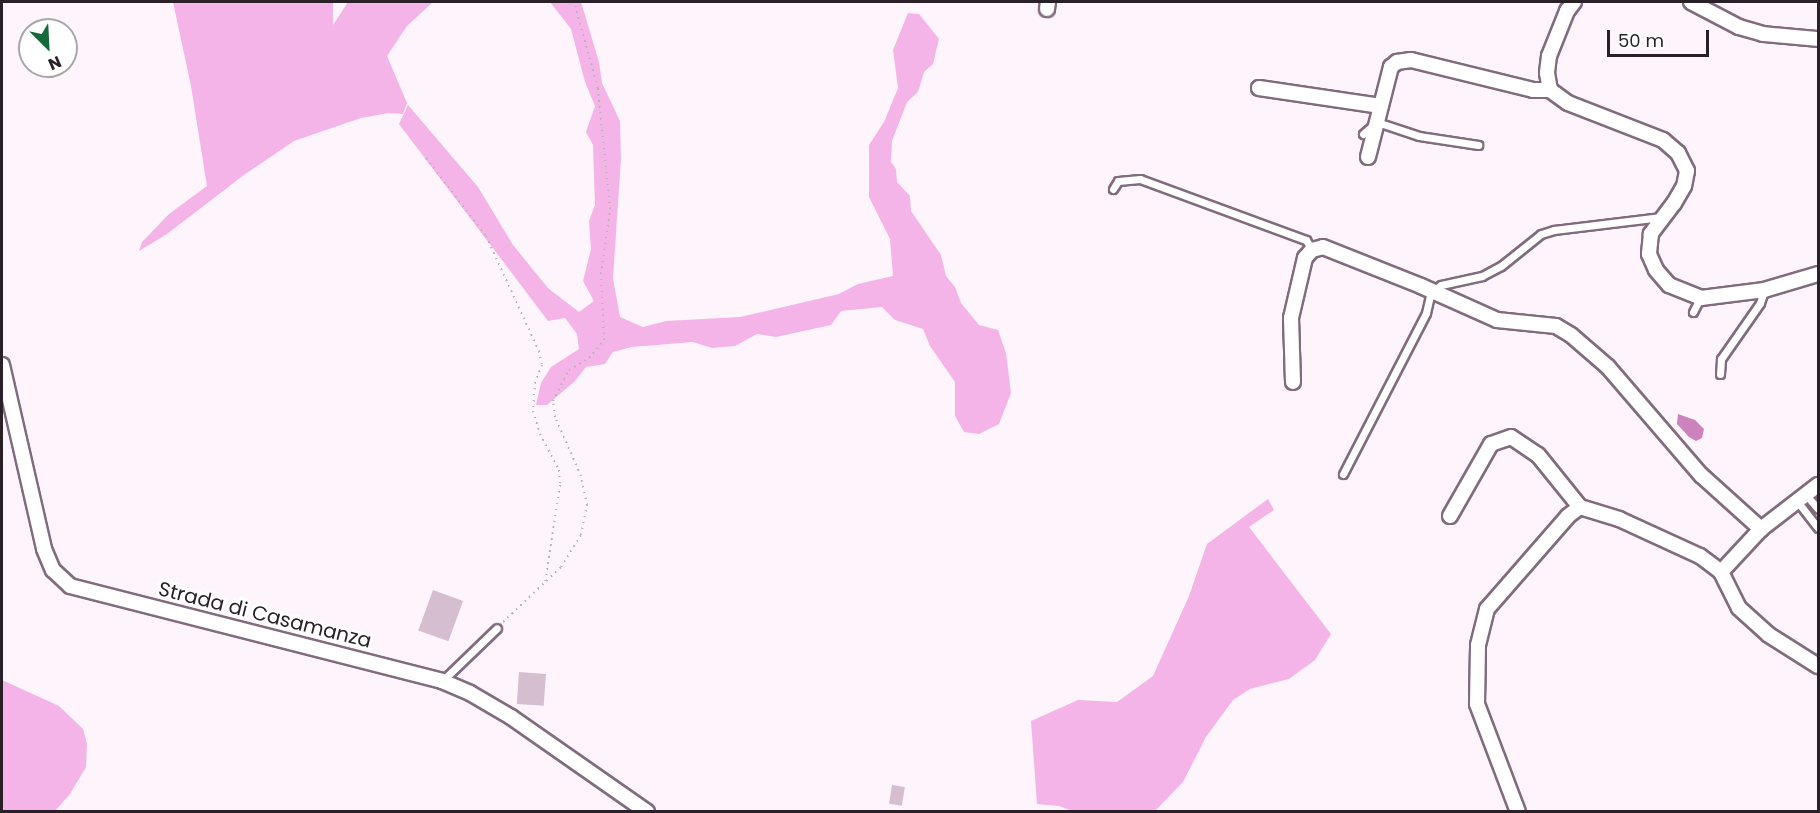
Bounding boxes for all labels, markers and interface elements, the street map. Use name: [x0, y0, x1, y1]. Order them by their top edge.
north arrow: [18, 18, 78, 78]
scale bar: [1610, 18, 1712, 56]
text: 50 m: [1618, 28, 1664, 53]
text: N: [45, 50, 65, 76]
street label: Strada di Casamanza: [156, 577, 374, 653]

